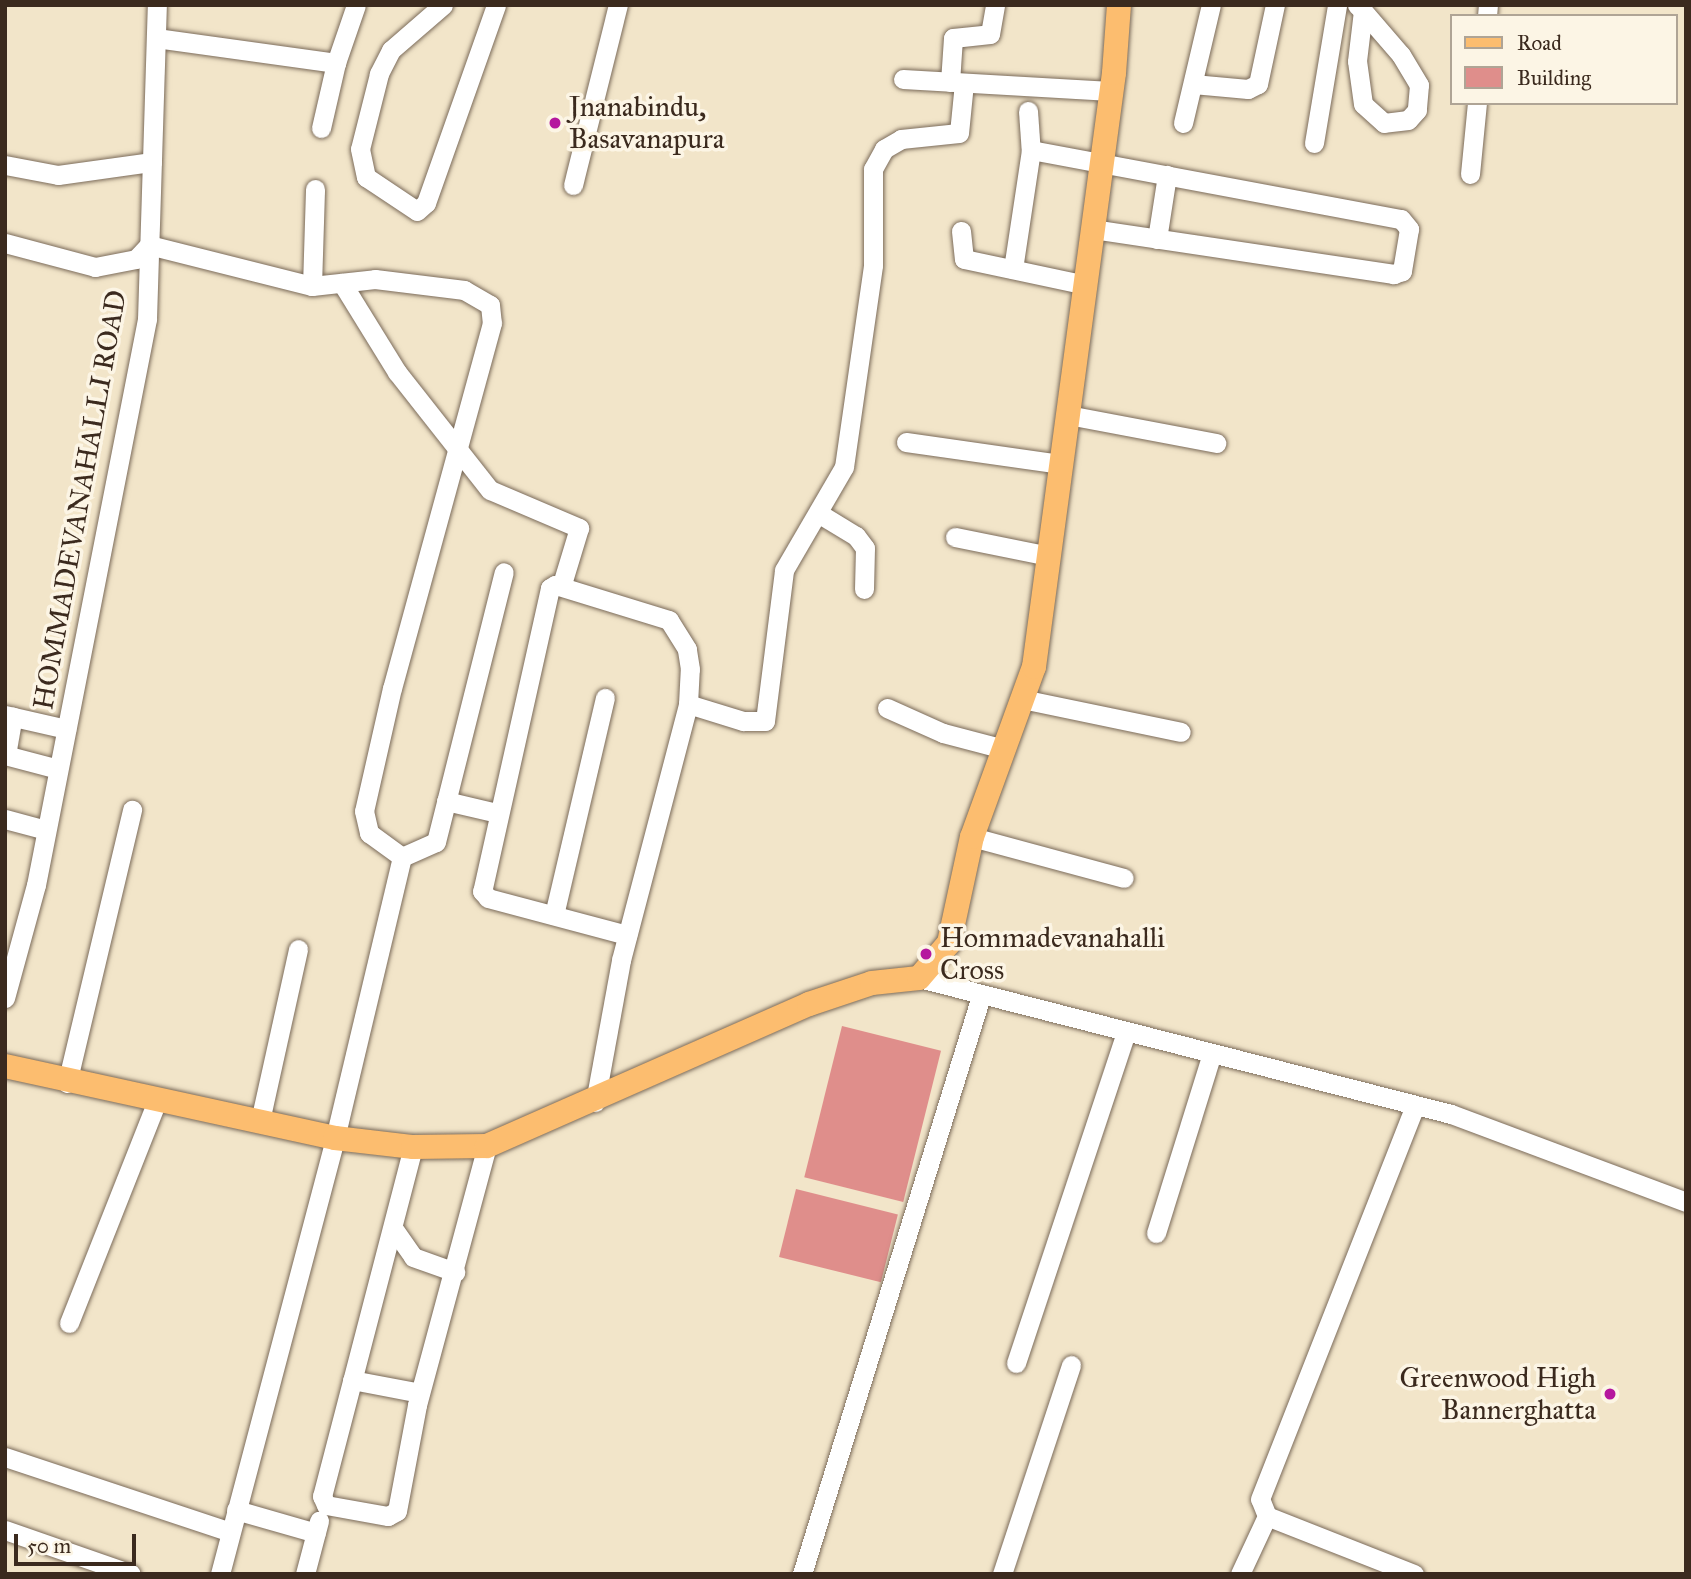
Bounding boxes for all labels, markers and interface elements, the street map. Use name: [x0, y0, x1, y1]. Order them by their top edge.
legend: [1450, 14, 1677, 105]
text: Road: [1517, 30, 1562, 56]
text: Building: [1517, 65, 1591, 91]
place label: Jnanabindu, Basavanapura: [569, 90, 725, 156]
marker: Jnanabindu, Basavanapura: [547, 115, 563, 131]
street label: HOMMADEVANAHALLI ROAD: [27, 288, 133, 712]
place label: Hommadevanahalli Cross: [940, 921, 1165, 987]
marker: Hommadevanahalli Cross: [918, 946, 934, 962]
place label: Greenwood High Bannerghatta: [1400, 1361, 1596, 1427]
marker: Greenwood High Bannerghatta: [1602, 1386, 1618, 1402]
scale bar: [18, 1520, 140, 1564]
text: 50 m: [27, 1533, 71, 1559]

